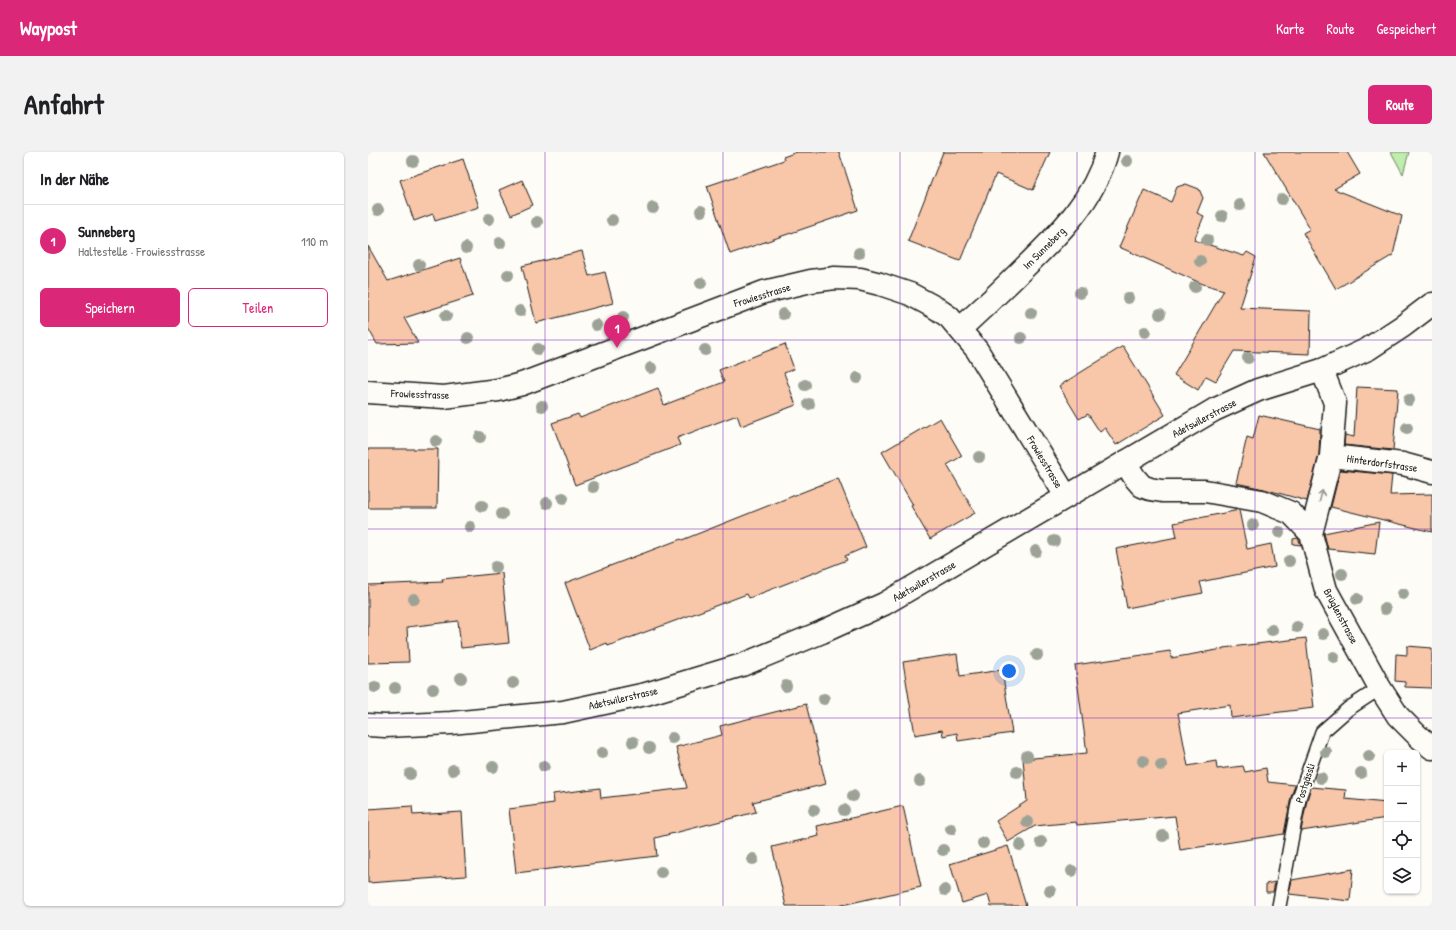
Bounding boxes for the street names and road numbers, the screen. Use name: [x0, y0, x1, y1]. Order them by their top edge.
street label: Im Sunneberg: [1020, 224, 1068, 272]
street label: Frowiesstrasse: [731, 280, 793, 311]
street label: Frowiesstrasse: [390, 386, 450, 402]
street label: Adetswilerstrasse: [1170, 395, 1239, 441]
street label: Frowiesstrasse: [1023, 433, 1066, 491]
street label: Hinterdorfstrasse: [1346, 451, 1419, 475]
street label: Adetswilerstrasse: [890, 557, 959, 605]
street label: Brüglenstrasse: [1321, 586, 1362, 647]
street label: Adetswilerstrasse: [587, 683, 660, 713]
street label: Postgässli: [1292, 761, 1318, 805]

